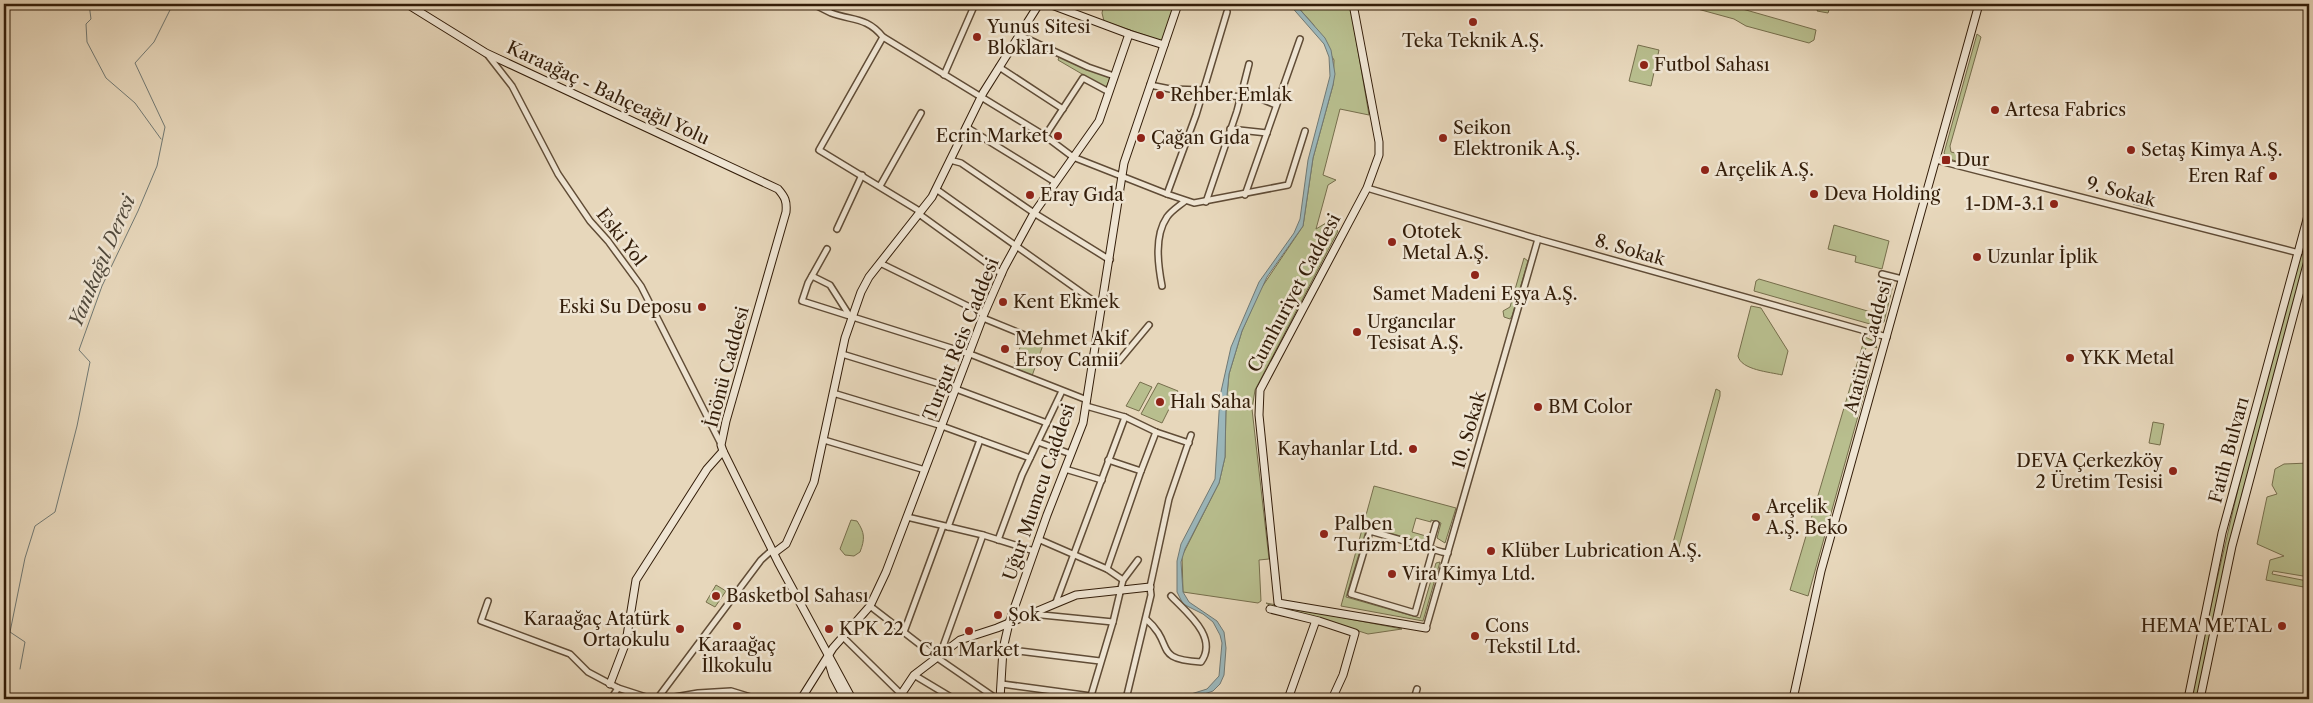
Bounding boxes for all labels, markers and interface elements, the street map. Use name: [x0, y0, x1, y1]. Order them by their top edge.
place label: Yunus Sitesi Blokları: [986, 16, 1091, 59]
marker: Teka Teknik A.Ş.: [1467, 16, 1479, 28]
place label: Teka Teknik A.Ş.: [1402, 30, 1544, 52]
marker: Yunus Sitesi Blokları: [971, 31, 983, 43]
street label: Karaağaç - Bahçeağıl Yolu: [503, 36, 713, 150]
place label: Futbol Sahası: [1654, 54, 1770, 76]
marker: Futbol Sahası: [1638, 59, 1650, 71]
place label: Rehber Emlak: [1170, 84, 1293, 106]
marker: Rehber Emlak: [1154, 89, 1166, 101]
place label: Artesa Fabrics: [2004, 99, 2126, 121]
marker: Artesa Fabrics: [1989, 104, 2001, 116]
place label: Seikon Elektronik A.Ş.: [1453, 117, 1580, 160]
place label: Ecrin Market: [936, 125, 1049, 147]
place label: Çağan Gıda: [1151, 127, 1250, 149]
marker: Ecrin Market: [1052, 130, 1064, 142]
marker: Çağan Gıda: [1135, 132, 1147, 144]
marker: Seikon Elektronik A.Ş.: [1437, 132, 1449, 144]
place label: Setaş Kimya A.Ş.: [2141, 139, 2283, 161]
marker: Setaş Kimya A.Ş.: [2125, 144, 2137, 156]
place label: Dur: [1956, 149, 1990, 171]
marker: Dur: [1940, 154, 1952, 166]
place label: Arçelik A.Ş.: [1714, 159, 1814, 181]
marker: Arçelik A.Ş.: [1699, 164, 1711, 176]
place label: Eren Raf: [2188, 165, 2266, 187]
marker: Eren Raf: [2267, 170, 2279, 182]
street label: 9. Sokak: [2084, 172, 2160, 212]
place label: Deva Holding: [1824, 183, 1941, 205]
place label: Eray Gıda: [1040, 184, 1124, 206]
marker: Deva Holding: [1808, 188, 1820, 200]
marker: Eray Gıda: [1024, 189, 1036, 201]
water label: Yanıkağıl Deresi: [64, 191, 141, 330]
place label: 1-DM-3.1: [1966, 193, 2044, 215]
marker: 1-DM-3.1: [2048, 198, 2060, 210]
street label: Eski Yol: [592, 204, 650, 270]
street label: Cumhuriyet Caddesi: [1243, 209, 1345, 376]
place label: Ototek Metal A.Ş.: [1402, 221, 1489, 264]
street label: 8. Sokak: [1592, 230, 1669, 271]
marker: Ototek Metal A.Ş.: [1386, 236, 1398, 248]
place label: Uzunlar İplik: [1987, 245, 2099, 268]
marker: Uzunlar İplik: [1971, 251, 1983, 263]
street label: Turgut Reis Caddesi: [918, 254, 1004, 423]
marker: Samet Madeni Eşya A.Ş.: [1469, 269, 1481, 281]
street label: Atatürk Caddesi: [1839, 277, 1897, 417]
place label: Samet Madeni Eşya A.Ş.: [1373, 283, 1577, 305]
place label: Kent Ekmek: [1013, 291, 1121, 313]
place label: Eski Su Deposu: [559, 296, 692, 318]
marker: Kent Ekmek: [997, 296, 1009, 308]
marker: Eski Su Deposu: [696, 301, 708, 313]
street label: İnönü Caddesi: [699, 303, 754, 430]
place label: Urgancılar Tesisat A.Ş.: [1367, 311, 1463, 354]
marker: Urgancılar Tesisat A.Ş.: [1351, 326, 1363, 338]
place label: Mehmet Akif Ersoy Camii: [1015, 328, 1130, 371]
marker: Mehmet Akif Ersoy Camii: [999, 343, 1011, 355]
place label: YKK Metal: [2079, 347, 2174, 369]
marker: YKK Metal: [2064, 352, 2076, 364]
street label: 10. Sokak: [1447, 387, 1491, 471]
place label: Halı Saha: [1170, 391, 1252, 413]
street label: Fatih Bulvarı: [2204, 394, 2254, 506]
marker: Halı Saha: [1154, 396, 1166, 408]
place label: BM Color: [1548, 396, 1633, 418]
street label: Uğur Mumcu Caddesi: [998, 400, 1080, 583]
marker: BM Color: [1532, 401, 1544, 413]
place label: Kayhanlar Ltd.: [1277, 438, 1403, 460]
marker: Kayhanlar Ltd.: [1407, 443, 1419, 455]
place label: DEVA Çerkezköy 2 Üretim Tesisi: [2016, 450, 2164, 493]
marker: DEVA Çerkezköy 2 Üretim Tesisi: [2167, 465, 2179, 477]
place label: Arçelik A.Ş. Beko: [1765, 496, 1848, 539]
marker: Arçelik A.Ş. Beko: [1750, 511, 1762, 523]
place label: Palben Turizm Ltd.: [1334, 513, 1436, 556]
marker: Palben Turizm Ltd.: [1318, 528, 1330, 540]
place label: Klüber Lubrication A.Ş.: [1501, 540, 1702, 562]
marker: Klüber Lubrication A.Ş.: [1485, 545, 1497, 557]
place label: Vira Kimya Ltd.: [1401, 563, 1535, 585]
marker: Vira Kimya Ltd.: [1386, 568, 1398, 580]
place label: Basketbol Sahası: [726, 585, 869, 607]
marker: Basketbol Sahası: [710, 590, 722, 602]
place label: Şok: [1008, 604, 1042, 626]
place label: Karaağaç Atatürk Ortaokulu: [523, 608, 672, 651]
marker: Şok: [992, 609, 1004, 621]
place label: Cons Tekstil Ltd.: [1485, 615, 1581, 658]
place label: HEMA METAL: [2141, 615, 2272, 637]
place label: KPK 22: [839, 618, 904, 640]
marker: Karaağaç İlkokulu: [731, 620, 743, 632]
marker: HEMA METAL: [2276, 620, 2288, 632]
marker: Karaağaç Atatürk Ortaokulu: [674, 623, 686, 635]
marker: KPK 22: [823, 623, 835, 635]
marker: Can Market: [963, 625, 975, 637]
marker: Cons Tekstil Ltd.: [1469, 630, 1481, 642]
place label: Karaağaç İlkokulu: [698, 634, 776, 677]
place label: Can Market: [919, 639, 1020, 661]

